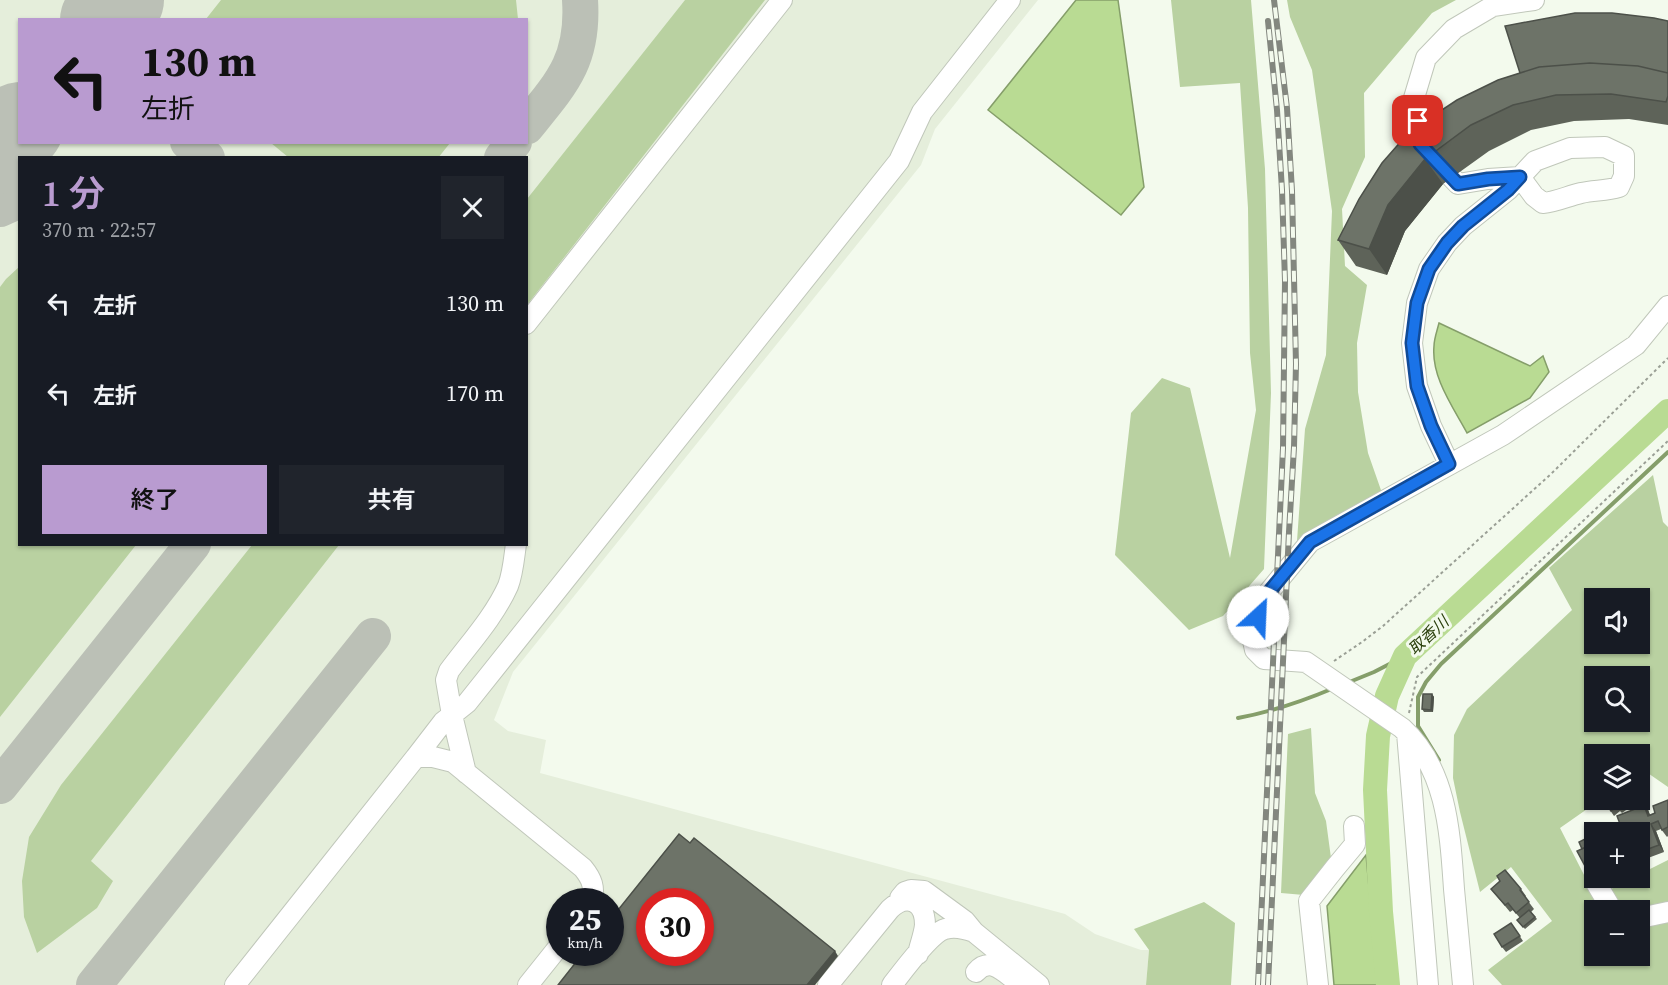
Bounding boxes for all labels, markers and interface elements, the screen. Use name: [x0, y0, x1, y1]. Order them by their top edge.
text: 130 m: [141, 32, 256, 90]
icon: left: [42, 42, 120, 120]
text: 左折: [141, 90, 195, 127]
pin: [1392, 95, 1443, 146]
icon: arrive: [1401, 104, 1434, 137]
text: 1 分: [42, 169, 105, 218]
button: close: [441, 176, 504, 239]
text: 370 m · 22:57: [42, 216, 156, 244]
icon: left: [42, 287, 75, 320]
text: 130 m: [446, 288, 504, 318]
text: 左折: [93, 290, 137, 320]
icon: left: [42, 377, 75, 410]
text: 170 m: [446, 378, 504, 408]
text: 左折: [93, 380, 137, 410]
button: 終了: [42, 465, 267, 534]
button: 共有: [279, 465, 504, 534]
position arrow: [1226, 585, 1290, 649]
map controls: [1584, 588, 1650, 966]
button: sound: [1584, 588, 1650, 654]
water label: 取香川: [1403, 609, 1455, 659]
button: search: [1584, 666, 1650, 732]
button: layers: [1584, 744, 1650, 810]
button: +: [1584, 822, 1650, 888]
speed limit sign: 30: [636, 888, 714, 966]
text: 25: [569, 899, 601, 940]
button: −: [1584, 900, 1650, 966]
text: km/h: [567, 932, 603, 953]

